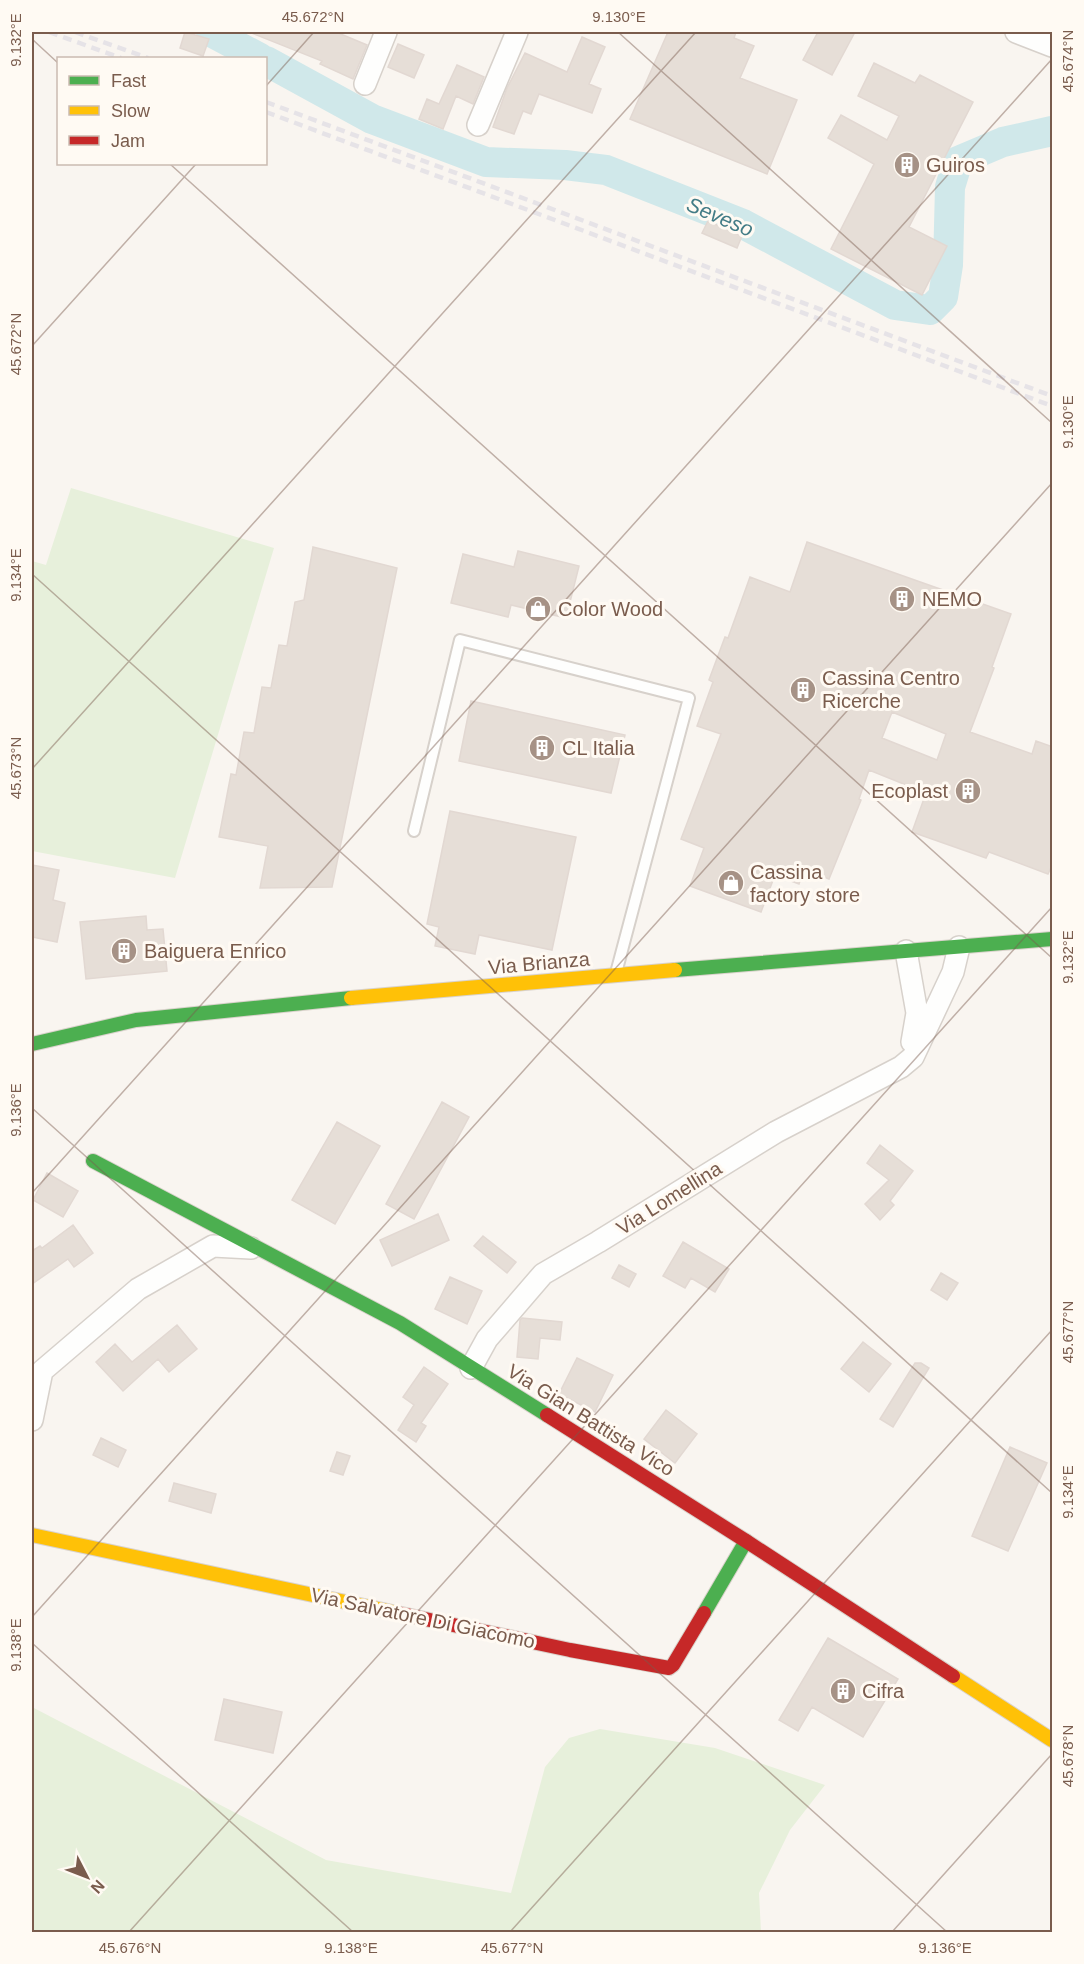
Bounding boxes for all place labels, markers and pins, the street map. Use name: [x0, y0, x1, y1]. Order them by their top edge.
building icon: Guiros: [892, 150, 922, 180]
place label: Guiros: [926, 154, 985, 176]
building icon: NEMO: [887, 584, 917, 614]
place label: NEMO: [922, 588, 982, 610]
shop icon: Color Wood: [523, 594, 553, 624]
place label: Color Wood: [558, 598, 663, 620]
place label: Cassina Centro Ricerche: [822, 667, 960, 712]
building icon: Cassina Centro Ricerche: [788, 675, 818, 705]
building icon: CL Italia: [527, 733, 557, 763]
place label: CL Italia: [562, 737, 636, 759]
building icon: Ecoplast: [953, 776, 983, 806]
place label: Ecoplast: [871, 780, 948, 802]
place label: Cassina factory store: [750, 861, 860, 906]
shop icon: Cassina factory store: [716, 868, 746, 898]
building icon: Baiguera Enrico: [109, 936, 139, 966]
place label: Baiguera Enrico: [144, 940, 286, 962]
building icon: Cifra: [828, 1676, 858, 1706]
place label: Cifra: [862, 1680, 905, 1702]

